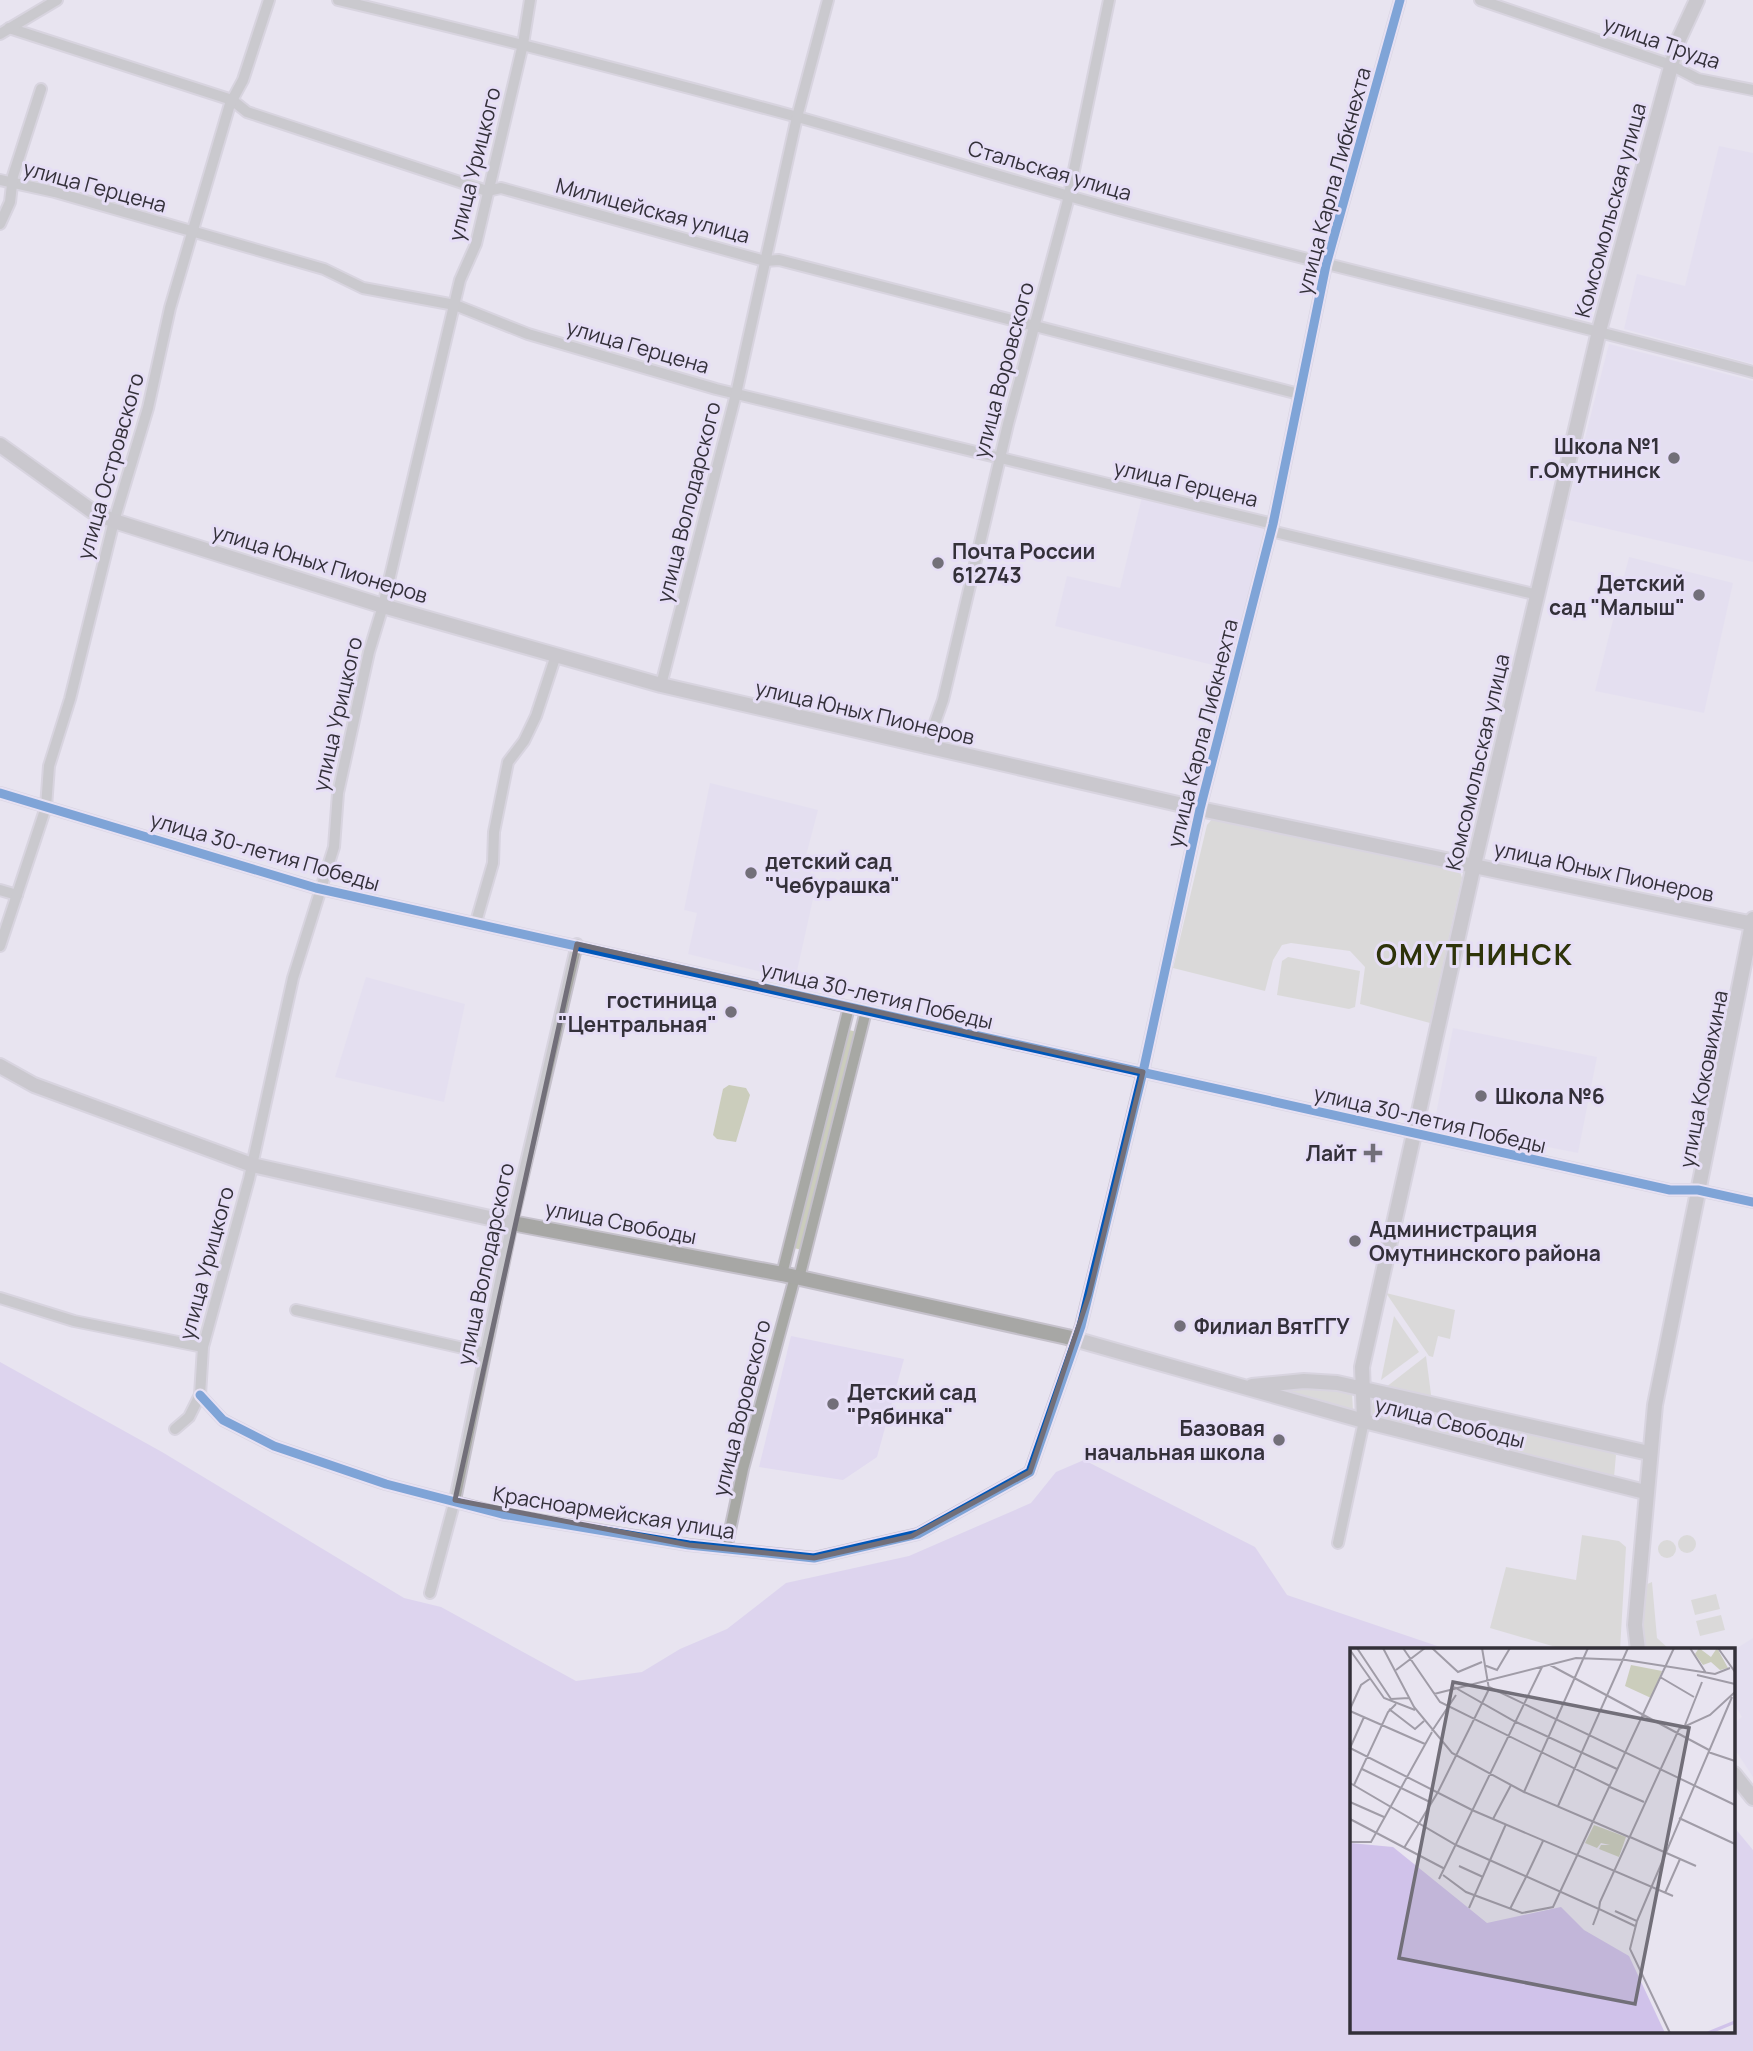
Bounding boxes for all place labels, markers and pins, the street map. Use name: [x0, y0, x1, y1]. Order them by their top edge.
place label: Школа №1 г.Омутнинск: [1529, 432, 1661, 484]
marker: Школа №1 г.Омутнинск: [1666, 450, 1682, 466]
place label: Почта России 612743: [952, 537, 1095, 589]
marker: Почта России 612743: [930, 555, 946, 571]
place label: Детский сад "Малыш": [1549, 569, 1685, 621]
marker: Детский сад "Малыш": [1691, 587, 1707, 603]
place label: детский сад "Чебурашка": [765, 847, 900, 899]
marker: детский сад "Чебурашка": [743, 865, 759, 881]
place label: гостиница "Центральная": [558, 986, 717, 1038]
marker: гостиница "Центральная": [723, 1004, 739, 1020]
place label: Школа №6: [1495, 1082, 1605, 1110]
marker: Школа №6: [1473, 1088, 1489, 1104]
place label: Лайт: [1306, 1139, 1357, 1167]
marker: Лайт: [1363, 1143, 1383, 1163]
place label: Администрация Омутнинского района: [1369, 1215, 1601, 1267]
marker: Администрация Омутнинского района: [1347, 1233, 1363, 1249]
place label: Филиал ВятГГУ: [1194, 1312, 1350, 1340]
marker: Филиал ВятГГУ: [1172, 1318, 1188, 1334]
place label: Детский сад "Рябинка": [847, 1378, 976, 1430]
marker: Детский сад "Рябинка": [825, 1396, 841, 1412]
place label: Базовая начальная школа: [1084, 1414, 1265, 1466]
marker: Базовая начальная школа: [1271, 1432, 1287, 1448]

